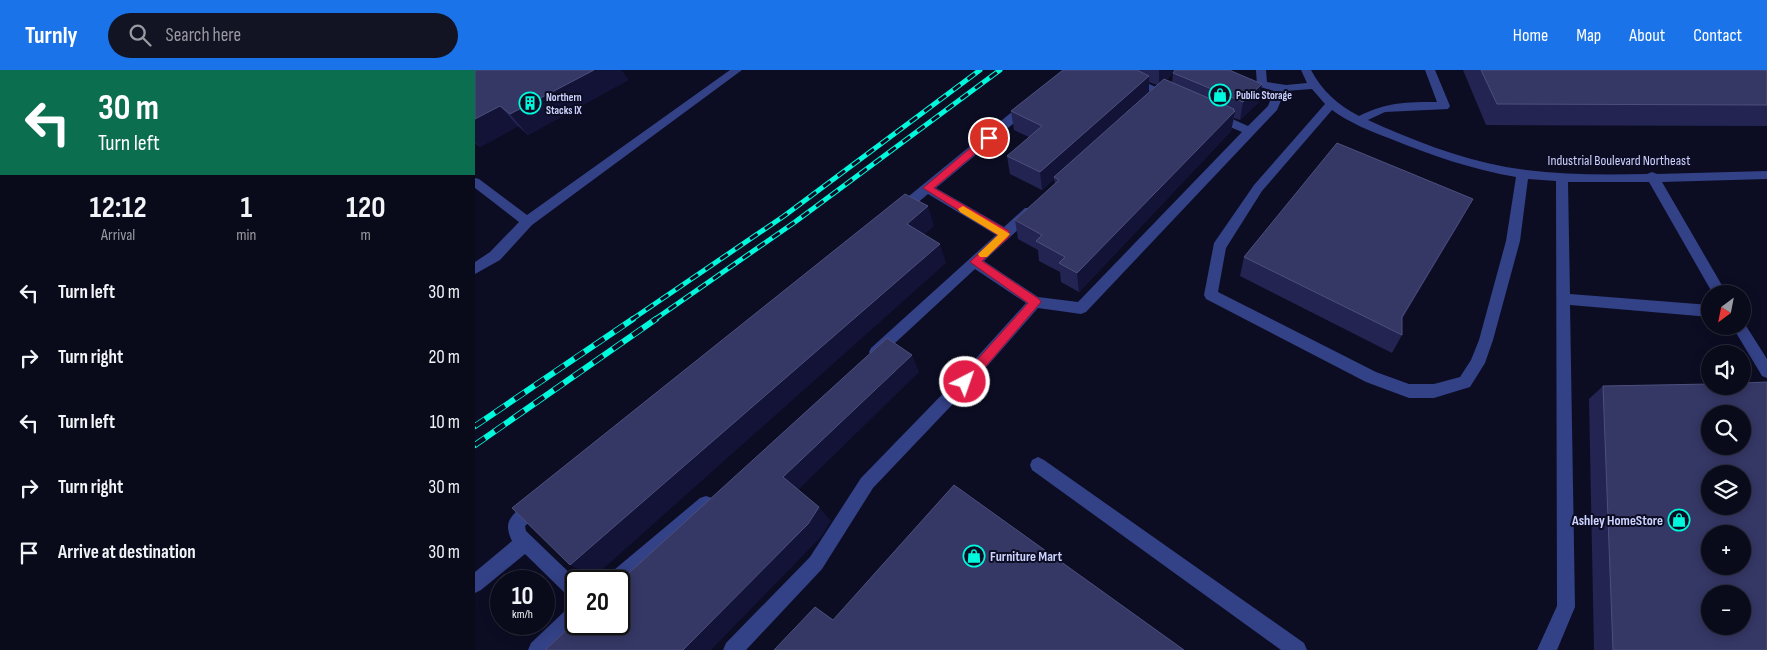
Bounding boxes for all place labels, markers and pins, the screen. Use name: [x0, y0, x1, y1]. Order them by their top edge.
shop icon: Public Storage: [1208, 83, 1232, 107]
place label: Public Storage: [1236, 89, 1292, 102]
building icon: Northern Stacks IX: [518, 91, 542, 115]
place label: Northern Stacks IX: [546, 91, 583, 117]
pin: [968, 117, 1010, 159]
shop icon: Ashley HomeStore: [1667, 508, 1691, 532]
place label: Ashley HomeStore: [1571, 512, 1663, 529]
shop icon: Furniture Mart: [962, 544, 986, 568]
place label: Furniture Mart: [990, 548, 1062, 565]

